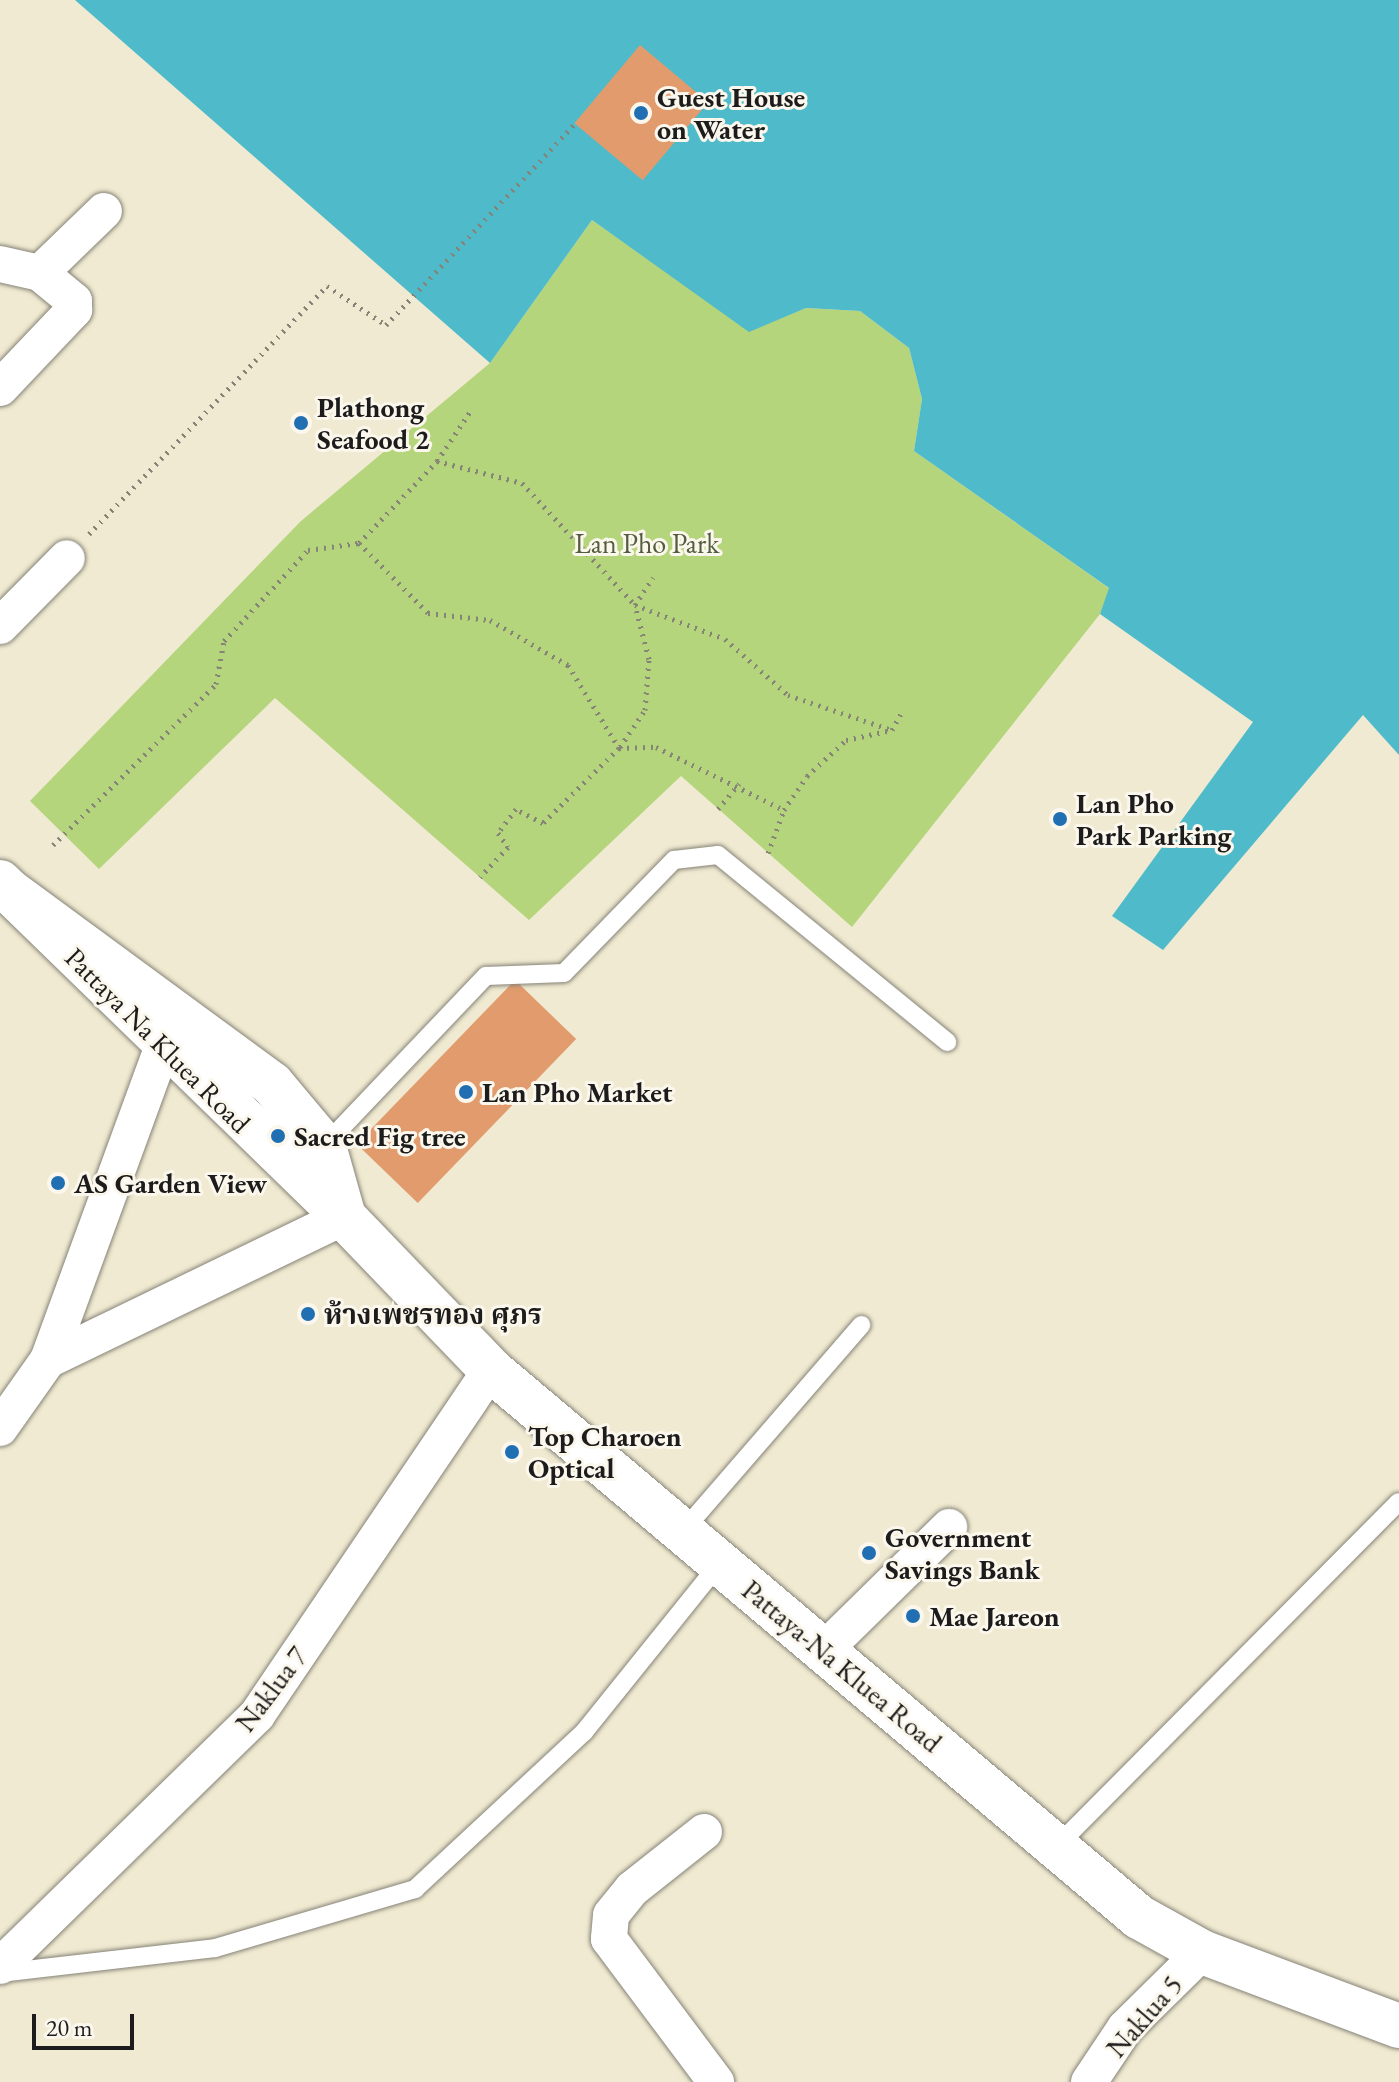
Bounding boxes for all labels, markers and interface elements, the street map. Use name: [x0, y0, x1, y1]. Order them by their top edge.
place label: Guest House on Water: [657, 80, 805, 146]
marker: Guest House on Water: [632, 104, 650, 122]
place label: Plathong Seafood 2: [317, 390, 430, 456]
marker: Plathong Seafood 2: [292, 414, 310, 432]
park label: Lan Pho Park: [575, 526, 719, 560]
place label: Lan Pho Park Parking: [1076, 786, 1232, 852]
marker: Lan Pho Park Parking: [1051, 810, 1069, 828]
street label: Pattaya Na Kluea Road: [58, 940, 258, 1140]
place label: Lan Pho Market: [482, 1075, 672, 1109]
marker: Lan Pho Market: [457, 1083, 475, 1101]
place label: Sacred Fig tree: [294, 1119, 466, 1153]
marker: Sacred Fig tree: [269, 1127, 287, 1145]
place label: AS Garden View: [74, 1166, 267, 1200]
marker: AS Garden View: [49, 1174, 67, 1192]
place label: ห้างเพชรทอง ศุภร: [324, 1297, 542, 1331]
marker: ห้างเพชรทอง ศุภร: [299, 1305, 317, 1323]
place label: Top Charoen Optical: [528, 1419, 682, 1485]
marker: Top Charoen Optical: [503, 1443, 521, 1461]
place label: Government Savings Bank: [885, 1520, 1040, 1586]
marker: Government Savings Bank: [860, 1544, 878, 1562]
street label: Pattaya-Na Kluea Road: [735, 1573, 949, 1759]
place label: Mae Jareon: [929, 1599, 1060, 1633]
marker: Mae Jareon: [904, 1607, 922, 1625]
street label: Naklua 7: [228, 1640, 314, 1738]
street label: Naklua 5: [1099, 1968, 1189, 2064]
scale bar: [36, 1998, 138, 2048]
text: 20 m: [46, 2012, 93, 2043]

